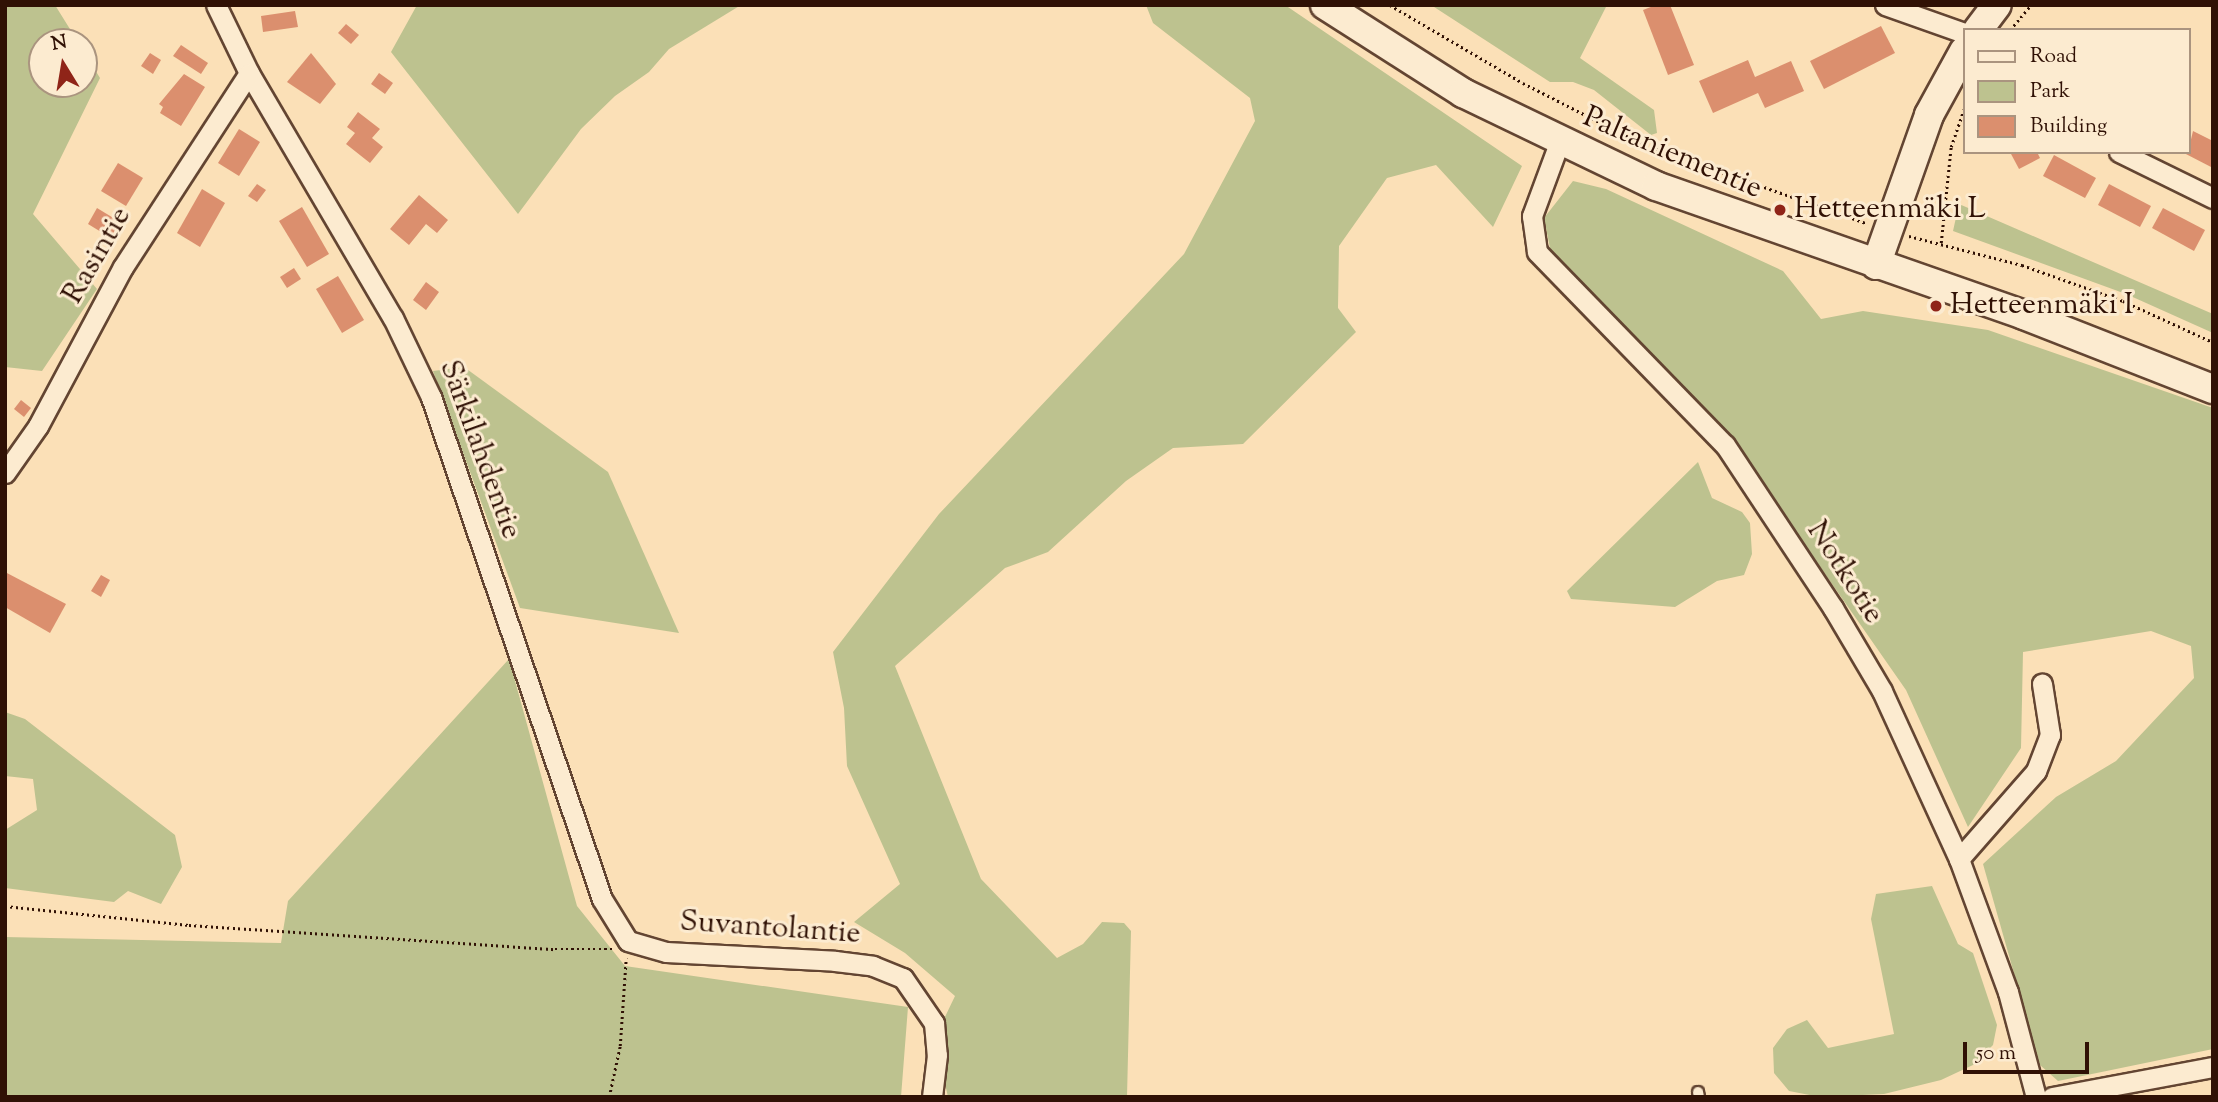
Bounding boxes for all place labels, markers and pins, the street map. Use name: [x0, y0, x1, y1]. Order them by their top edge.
place label: Hetteenmäki L: [1794, 192, 1986, 228]
marker: Hetteenmäki L: [1772, 202, 1788, 218]
place label: Hetteenmäki I: [1950, 288, 2134, 324]
marker: Hetteenmäki I: [1928, 298, 1944, 314]

